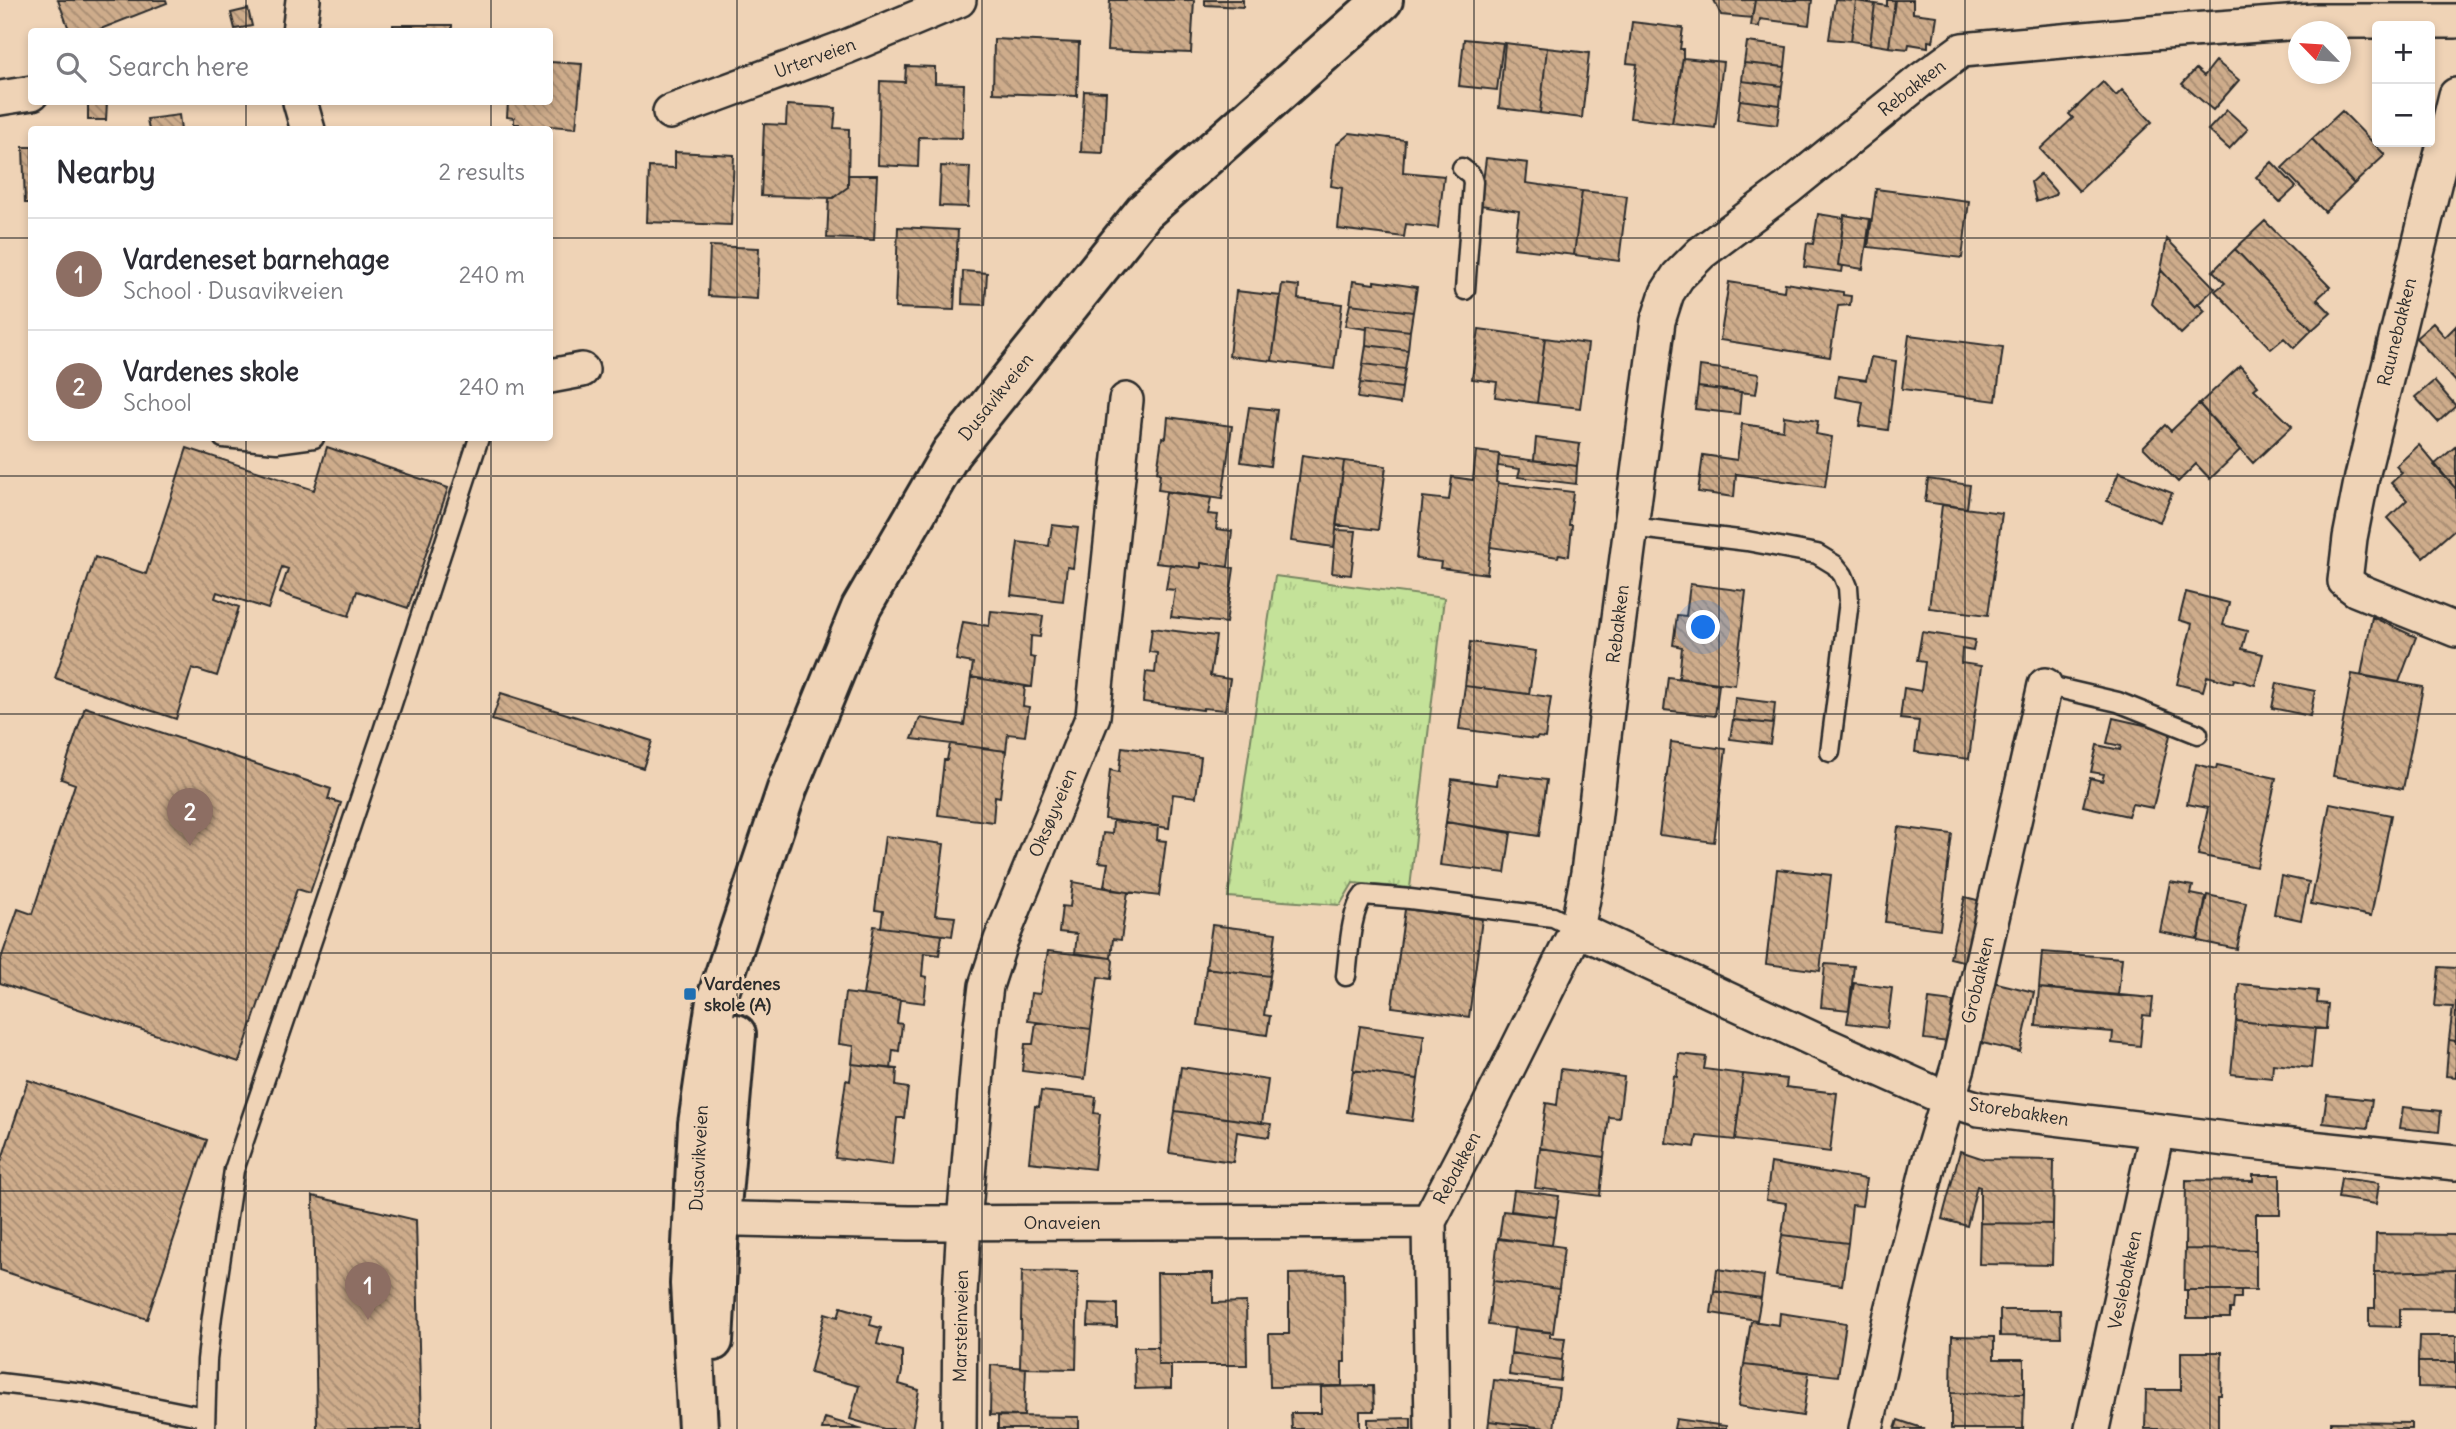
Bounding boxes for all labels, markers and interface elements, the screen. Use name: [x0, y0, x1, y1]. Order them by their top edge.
north arrow: [2288, 21, 2351, 84]
map controls: [2372, 21, 2435, 147]
button: +: [2372, 21, 2435, 84]
search box: [28, 28, 553, 105]
street label: Urterveien: [771, 32, 859, 83]
icon: search: [52, 48, 90, 86]
text: Search here: [108, 50, 249, 83]
street label: Rebakken: [1873, 54, 1950, 121]
button: −: [2372, 84, 2435, 147]
text: Nearby: [56, 153, 156, 191]
text: 2 results: [439, 157, 525, 186]
text: Vardeneset barnehage: [123, 243, 390, 276]
text: 1: [74, 260, 84, 289]
text: 240 m: [459, 260, 525, 289]
street label: Raunebakken: [2372, 275, 2421, 388]
text: School · Dusavikveien: [123, 276, 344, 305]
street label: Dusavikveien: [953, 348, 1038, 445]
text: Vardenes skole: [123, 355, 299, 388]
text: 2: [73, 372, 85, 401]
text: 240 m: [459, 372, 525, 401]
text: School: [123, 388, 192, 417]
street label: Rebakken: [1601, 583, 1634, 665]
your location: [1686, 610, 1720, 644]
street label: Oksøyveien: [1024, 765, 1082, 861]
pin: 2: [167, 788, 213, 846]
street label: Grobakken: [1956, 934, 1999, 1026]
place label: Vardenes skole (A): [704, 972, 780, 1016]
marker: Vardenes skole (A): [682, 986, 698, 1002]
street label: Storebakken: [1967, 1092, 2071, 1131]
street label: Dusavikveien: [684, 1104, 713, 1212]
street label: Rebakken: [1428, 1127, 1485, 1208]
street label: Onaveien: [1023, 1211, 1101, 1234]
street label: Veslebakken: [2103, 1228, 2146, 1332]
pin: 1: [345, 1262, 391, 1320]
street label: Marsteinveien: [948, 1269, 973, 1383]

